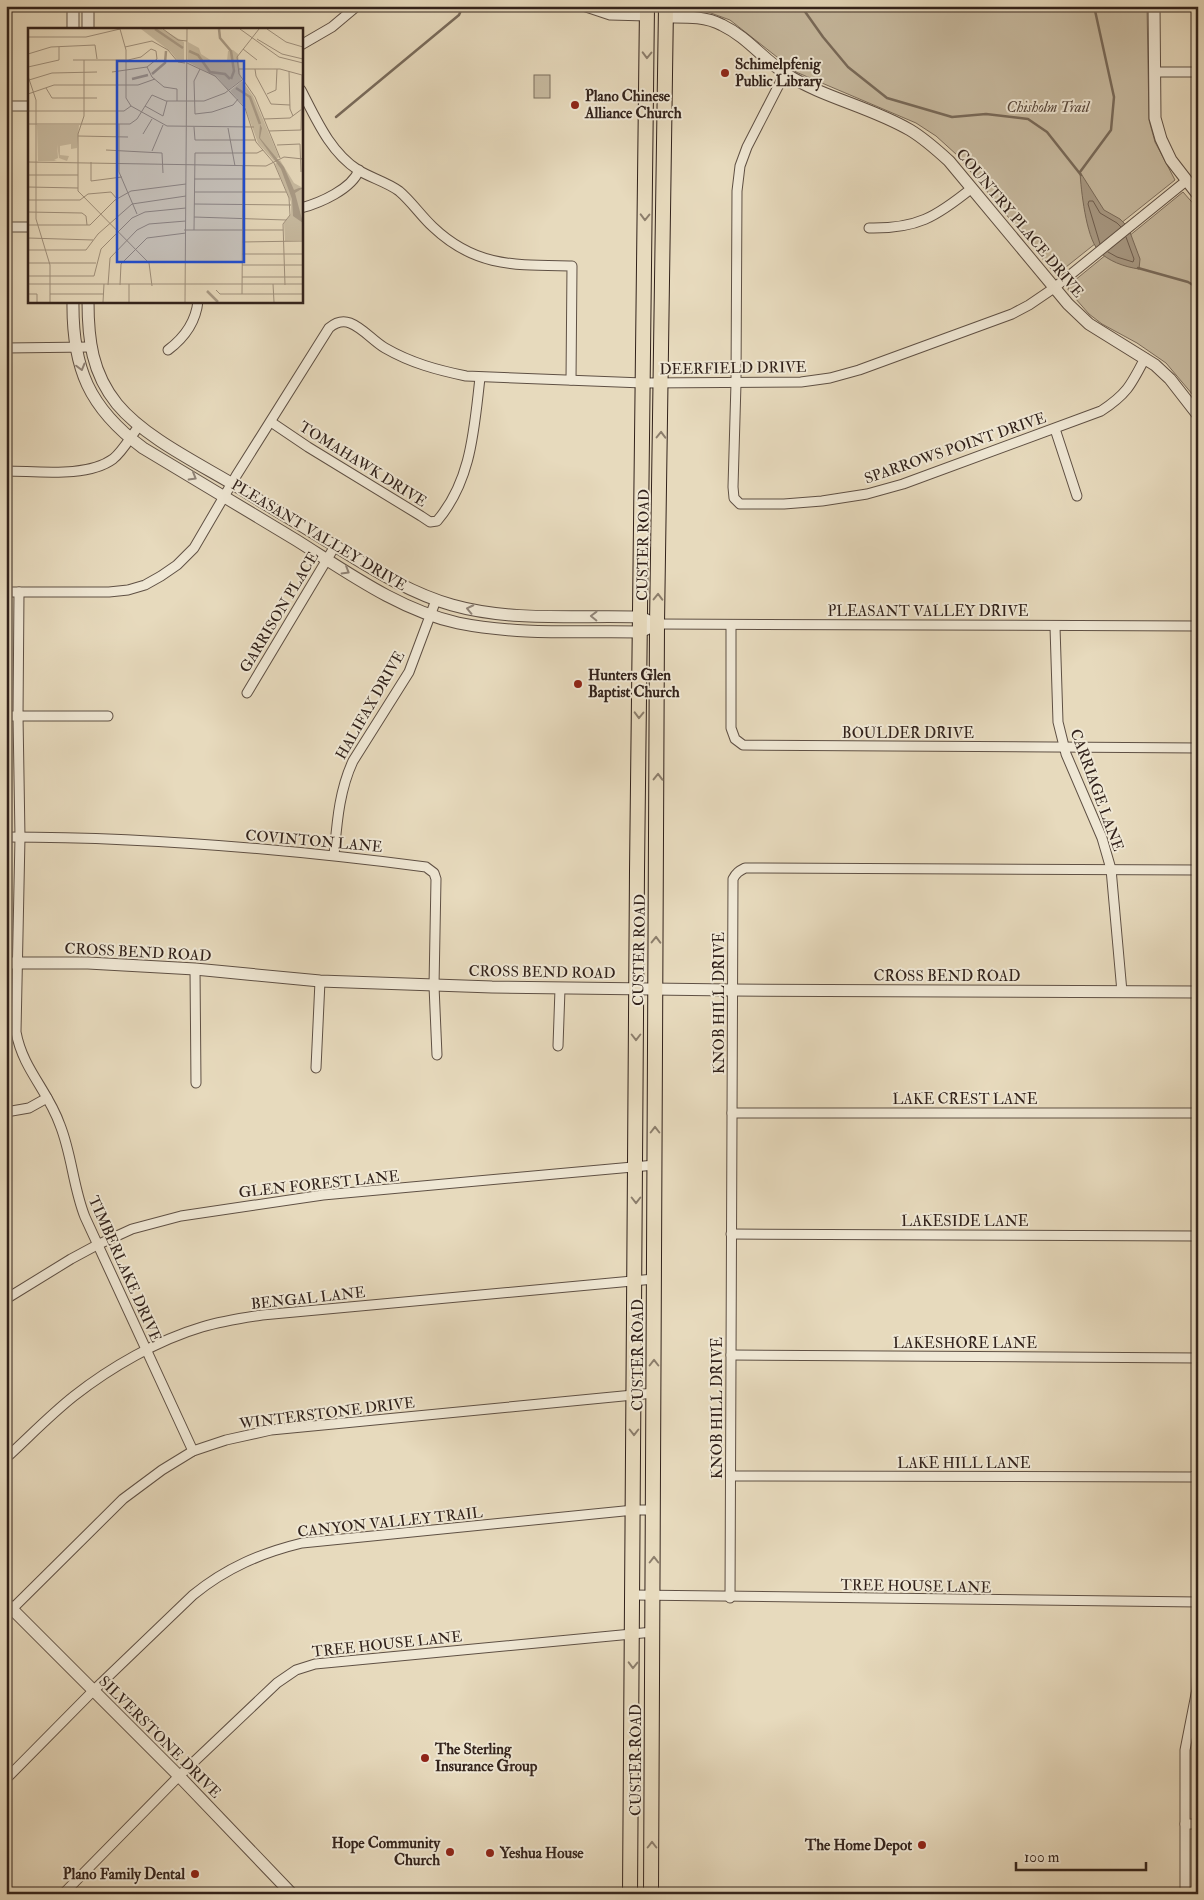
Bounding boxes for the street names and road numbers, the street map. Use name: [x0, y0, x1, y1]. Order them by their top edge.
street label: COUNTRY PLACE DRIVE: [952, 145, 1088, 302]
street label: DEERFIELD DRIVE: [659, 358, 807, 379]
street label: SPARROWS POINT DRIVE: [862, 408, 1049, 489]
street label: TOMAHAWK DRIVE: [295, 417, 430, 512]
street label: PLEASANT VALLEY DRIVE: [228, 475, 410, 595]
street label: CUSTER ROAD: [633, 489, 654, 601]
street label: GARRISON PLACE: [236, 548, 323, 676]
street label: PLEASANT VALLEY DRIVE: [827, 602, 1029, 621]
street label: HALIFAX DRIVE: [332, 647, 409, 763]
street label: BOULDER DRIVE: [842, 724, 974, 743]
street label: CARRIAGE LANE: [1066, 726, 1128, 854]
street label: COVINTON LANE: [245, 826, 383, 857]
street label: CUSTER ROAD: [629, 894, 650, 1006]
street label: KNOB HILL DRIVE: [710, 932, 729, 1074]
street label: CROSS BEND ROAD: [64, 939, 212, 966]
street label: CROSS BEND ROAD: [468, 962, 616, 983]
street label: CROSS BEND ROAD: [873, 967, 1021, 986]
street label: LAKE CREST LANE: [892, 1090, 1038, 1109]
street label: GLEN FOREST LANE: [238, 1167, 401, 1202]
street label: TIMBERLAKE DRIVE: [84, 1193, 166, 1346]
street label: LAKESIDE LANE: [901, 1212, 1029, 1231]
street label: BENGAL LANE: [250, 1283, 366, 1314]
street label: CUSTER ROAD: [629, 1299, 648, 1411]
street label: LAKESHORE LANE: [893, 1334, 1037, 1353]
street label: KNOB HILL DRIVE: [708, 1337, 727, 1479]
street label: WINTERSTONE DRIVE: [237, 1393, 416, 1434]
street label: LAKE HILL LANE: [897, 1454, 1031, 1473]
street label: CANYON VALLEY TRAIL: [296, 1503, 484, 1542]
street label: TREE HOUSE LANE: [840, 1576, 992, 1597]
street label: TREE HOUSE LANE: [311, 1627, 463, 1662]
street label: SILVERSTONE DRIVE: [94, 1672, 225, 1803]
street label: CUSTER ROAD: [627, 1704, 646, 1816]

